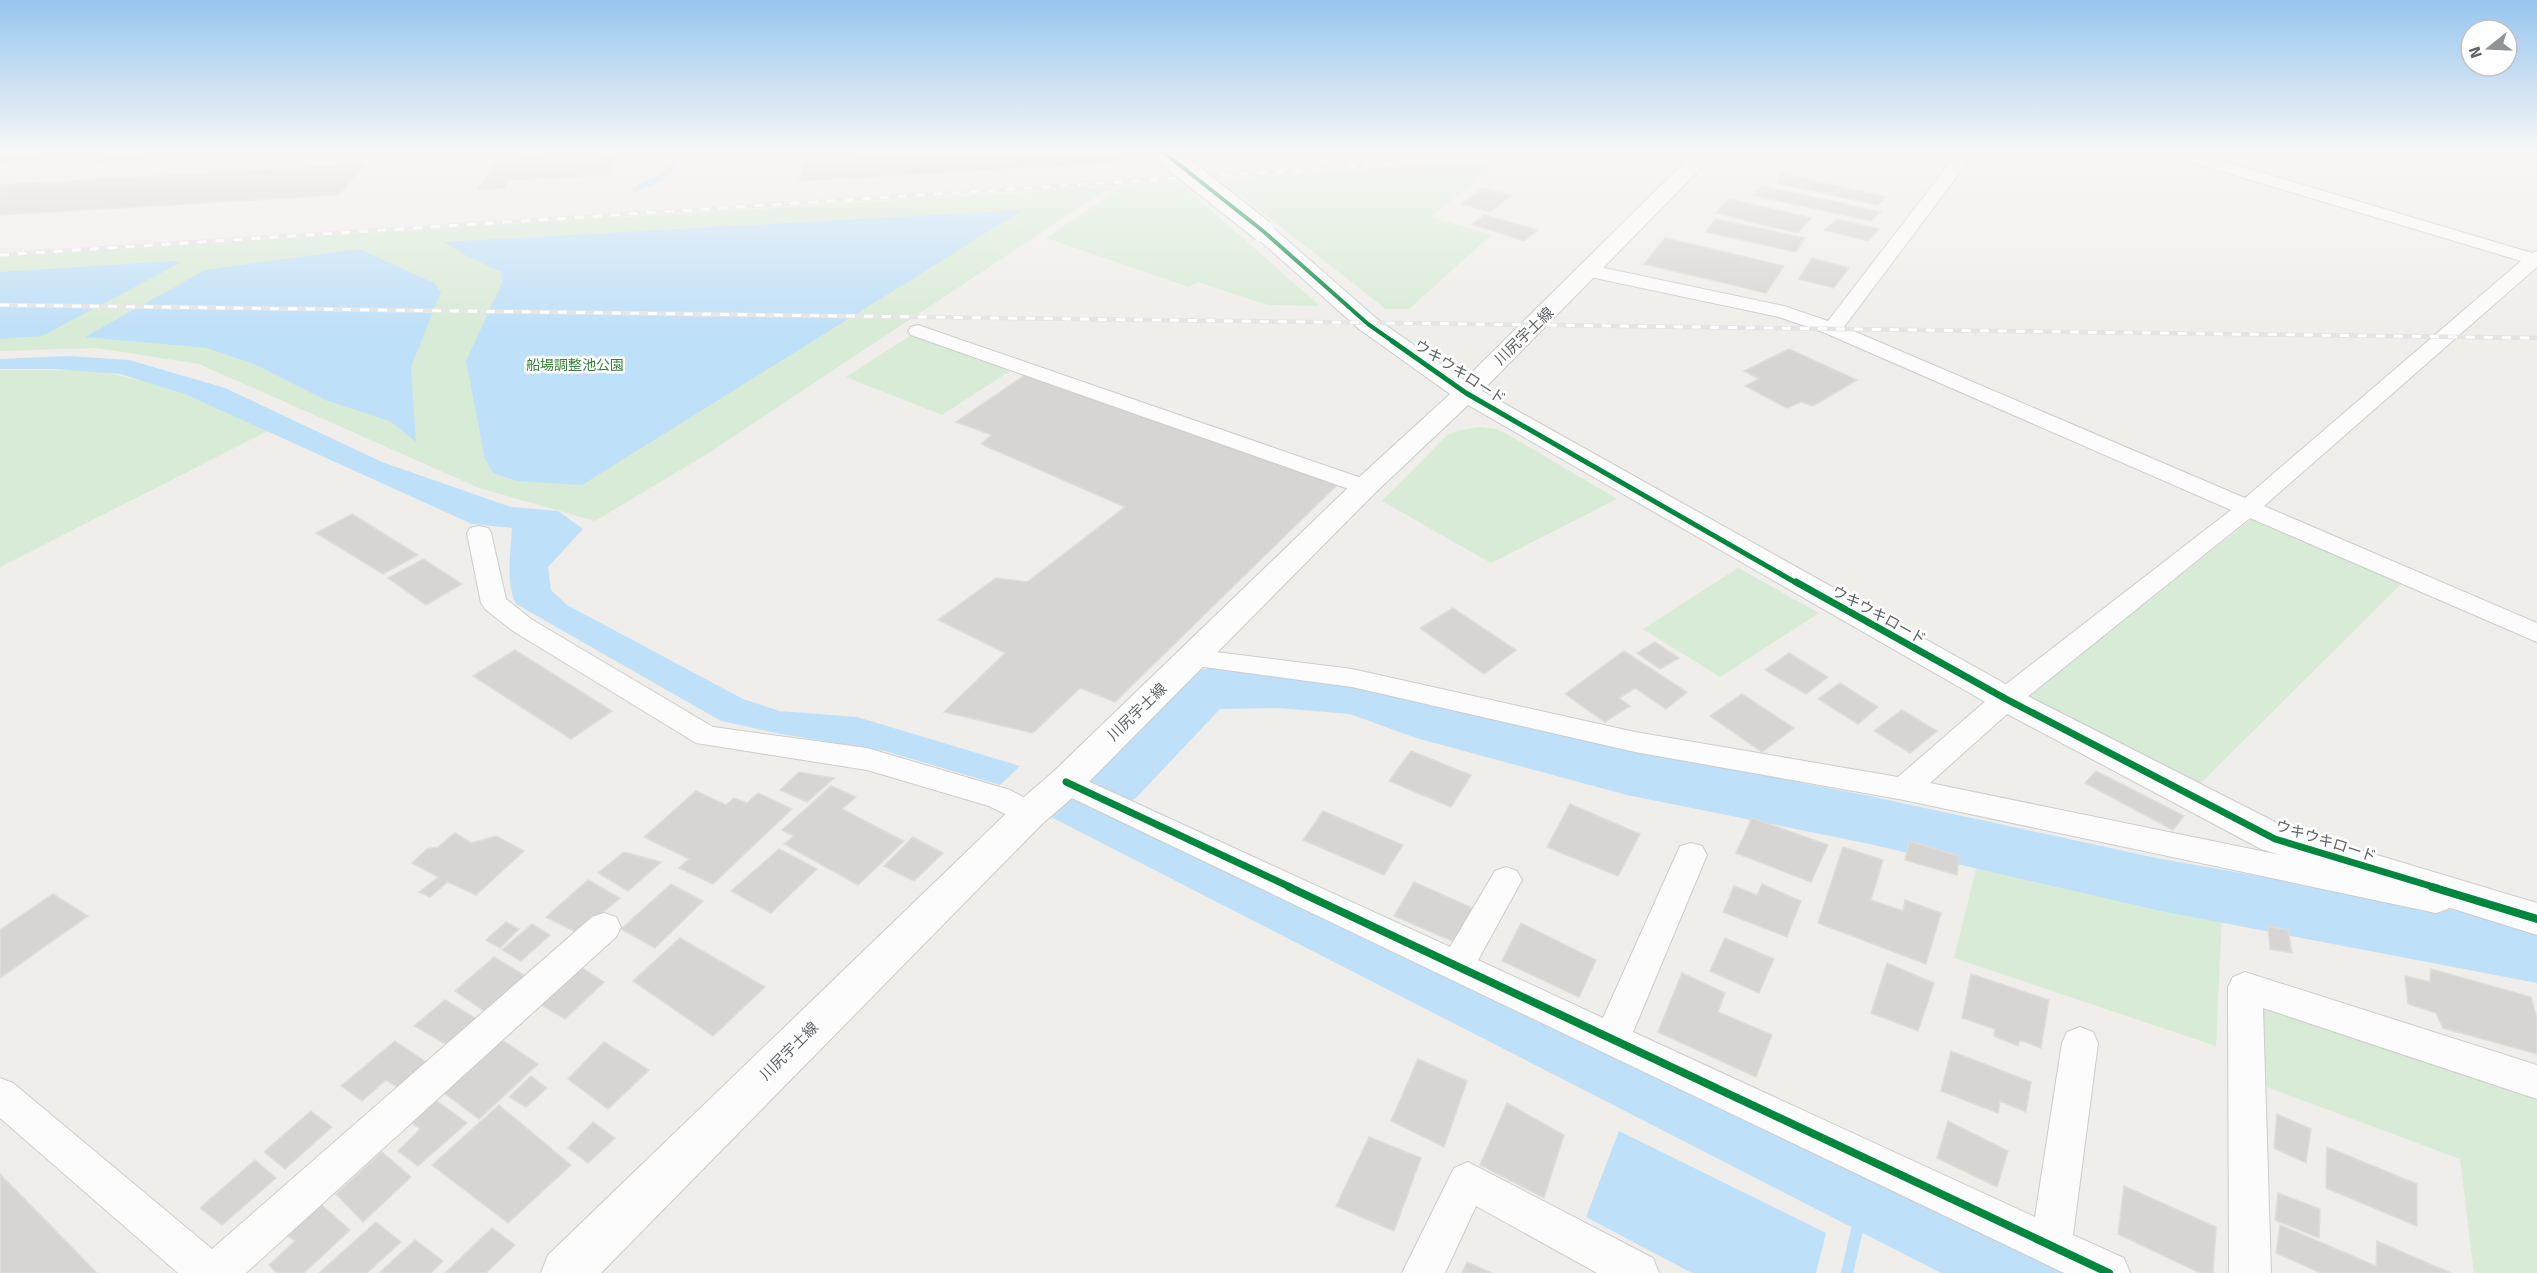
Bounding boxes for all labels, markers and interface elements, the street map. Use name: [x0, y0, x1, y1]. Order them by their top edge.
north arrow: [2459, 18, 2519, 78]
text: N: [2464, 44, 2487, 61]
street label: 川尻宇土線: [1491, 303, 1557, 369]
street label: ウキウキロード: [1411, 336, 1509, 408]
park label: 船場調整池公園: [526, 357, 624, 374]
street label: ウキウキロード: [1829, 582, 1929, 648]
street label: 川尻宇土線: [1104, 679, 1170, 745]
street label: ウキウキロード: [2273, 816, 2379, 866]
street label: 川尻宇土線: [756, 1018, 822, 1084]

